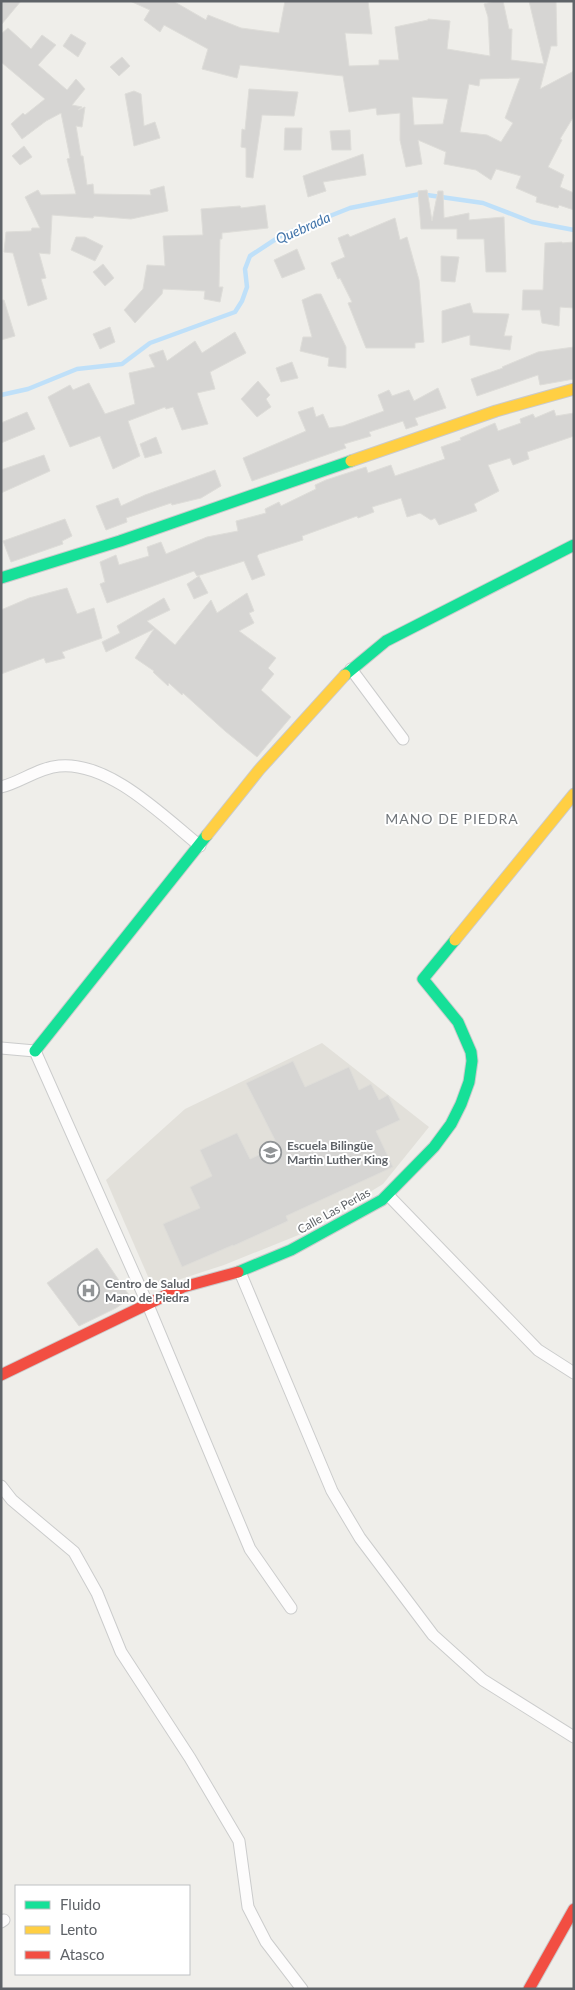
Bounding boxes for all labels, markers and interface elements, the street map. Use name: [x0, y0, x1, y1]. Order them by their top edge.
water label: Quebrada: [273, 208, 333, 247]
district label: MANO DE PIEDRA: [385, 810, 519, 827]
place label: Escuela Bilingüe Martin Luther King: [287, 1138, 389, 1167]
school or university icon: Escuela Bilingüe Martin Luther King: [259, 1141, 283, 1165]
street label: Calle Las Perlas: [295, 1184, 373, 1237]
place label: Centro de Salud Mano de Piedra: [105, 1276, 190, 1305]
hospital icon: Centro de Salud Mano de Piedra: [77, 1279, 101, 1303]
legend: [15, 1885, 190, 1975]
text: Fluido: [60, 1895, 101, 1913]
text: Lento: [60, 1920, 97, 1938]
text: Atasco: [60, 1945, 105, 1963]

